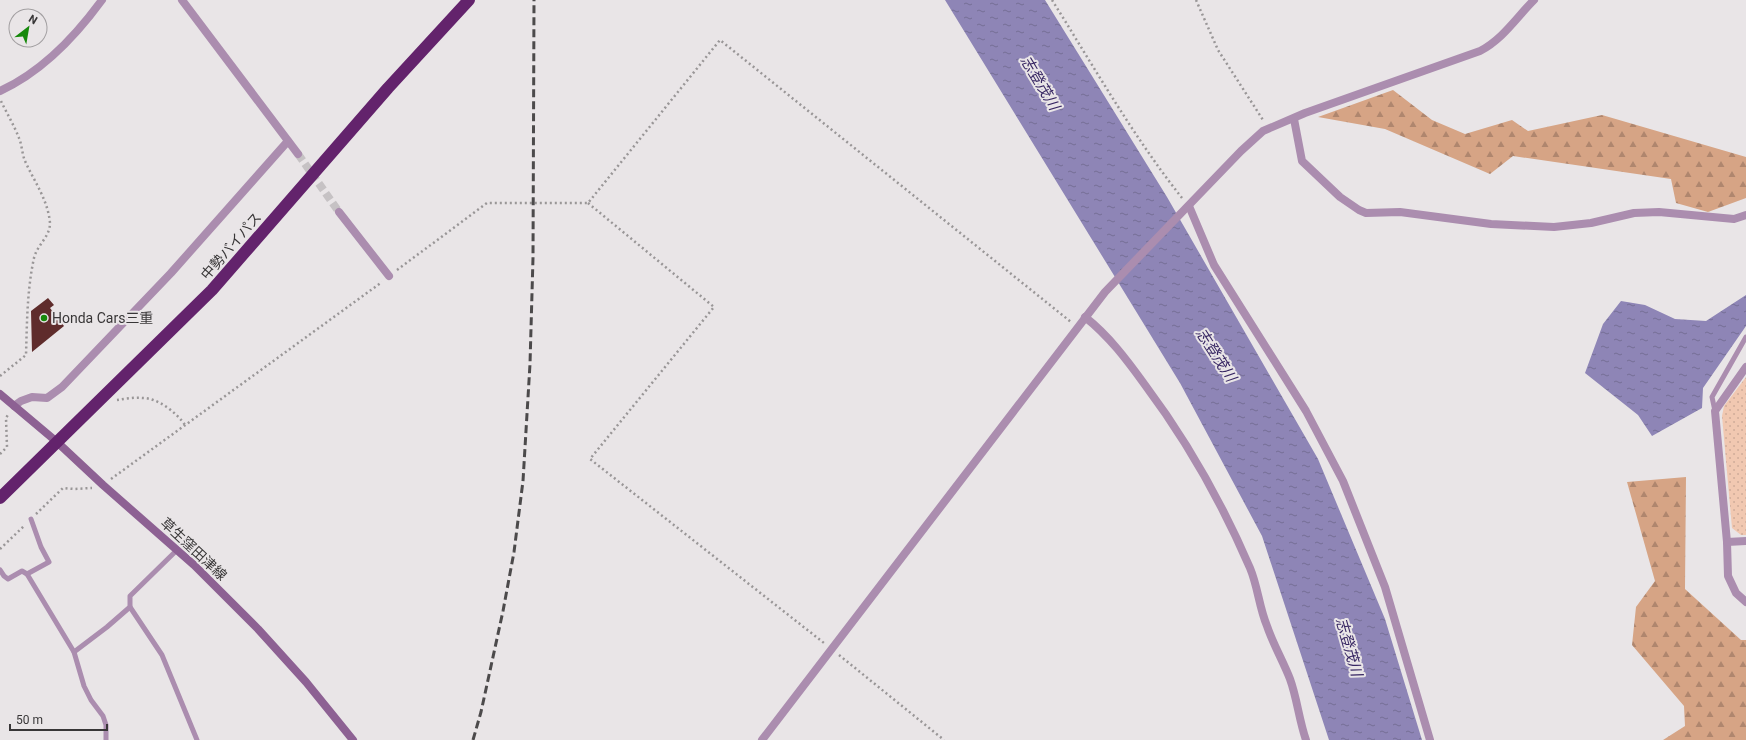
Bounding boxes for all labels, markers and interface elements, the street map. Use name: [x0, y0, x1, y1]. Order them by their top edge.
north arrow: [8, 8, 48, 48]
text: N: [26, 12, 40, 28]
water label: 志登茂川: [1017, 53, 1064, 115]
street label: 中勢バイパス: [197, 209, 265, 283]
place label: Honda Cars三重: [52, 310, 153, 326]
marker: Honda Cars三重: [39, 313, 49, 323]
water label: 志登茂川: [1192, 325, 1241, 387]
street label: 草生窪田津線: [158, 515, 230, 583]
water label: 志登茂川: [1332, 616, 1366, 680]
scale bar: [10, 706, 107, 732]
text: 50 m: [16, 713, 43, 727]

